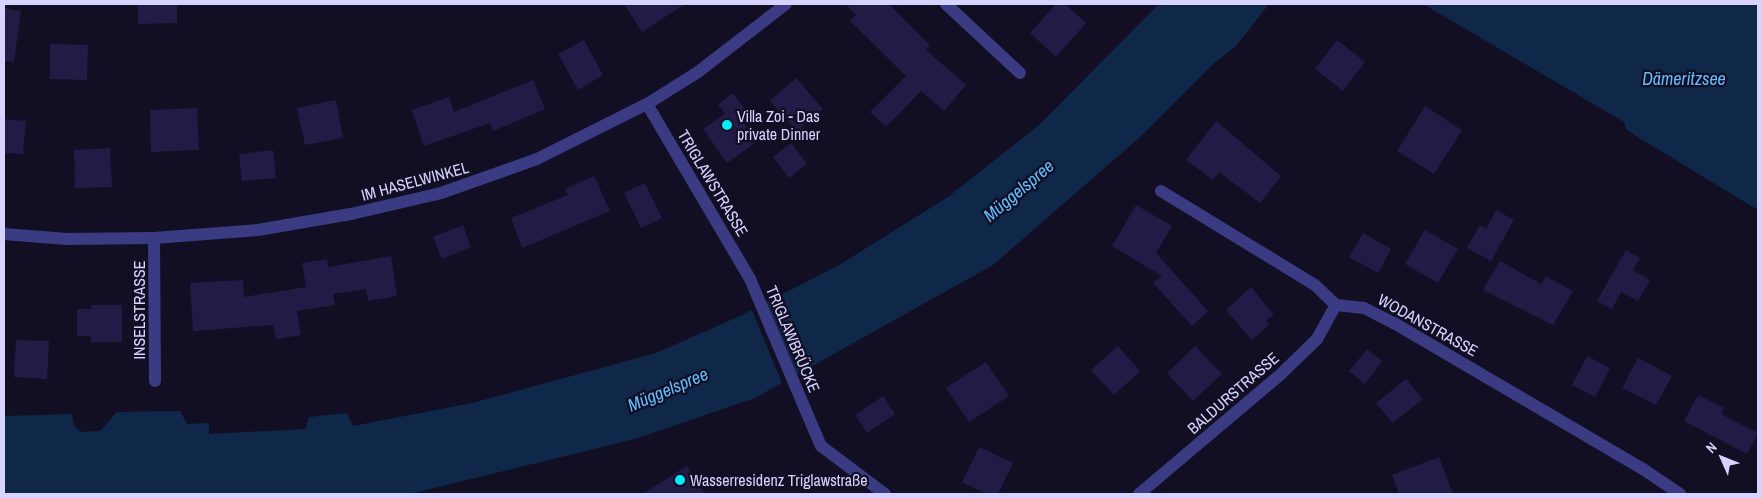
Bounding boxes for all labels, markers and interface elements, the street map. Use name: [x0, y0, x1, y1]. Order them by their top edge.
water label: Dämeritzsee: [1642, 68, 1726, 90]
place label: Villa Zoi - Das private Dinner: [737, 106, 820, 144]
marker: Villa Zoi - Das private Dinner: [721, 119, 733, 131]
street label: TRIGLAWSTRASSE: [674, 126, 752, 240]
water label: Müggelspree: [979, 155, 1059, 227]
street label: IM HASELWINKEL: [359, 157, 471, 205]
street label: INSELSTRASSE: [129, 260, 149, 360]
street label: TRIGLAWBRÜCKE: [762, 283, 824, 395]
street label: WODANSTRASSE: [1375, 290, 1481, 360]
street label: BALDURSTRASSE: [1184, 348, 1282, 438]
water label: Müggelspree: [625, 363, 711, 417]
north arrow: [1697, 433, 1747, 483]
text: N: [1702, 438, 1721, 457]
place label: Wasserresidenz Triglawstraße: [690, 470, 868, 490]
marker: Wasserresidenz Triglawstraße: [674, 474, 686, 486]

